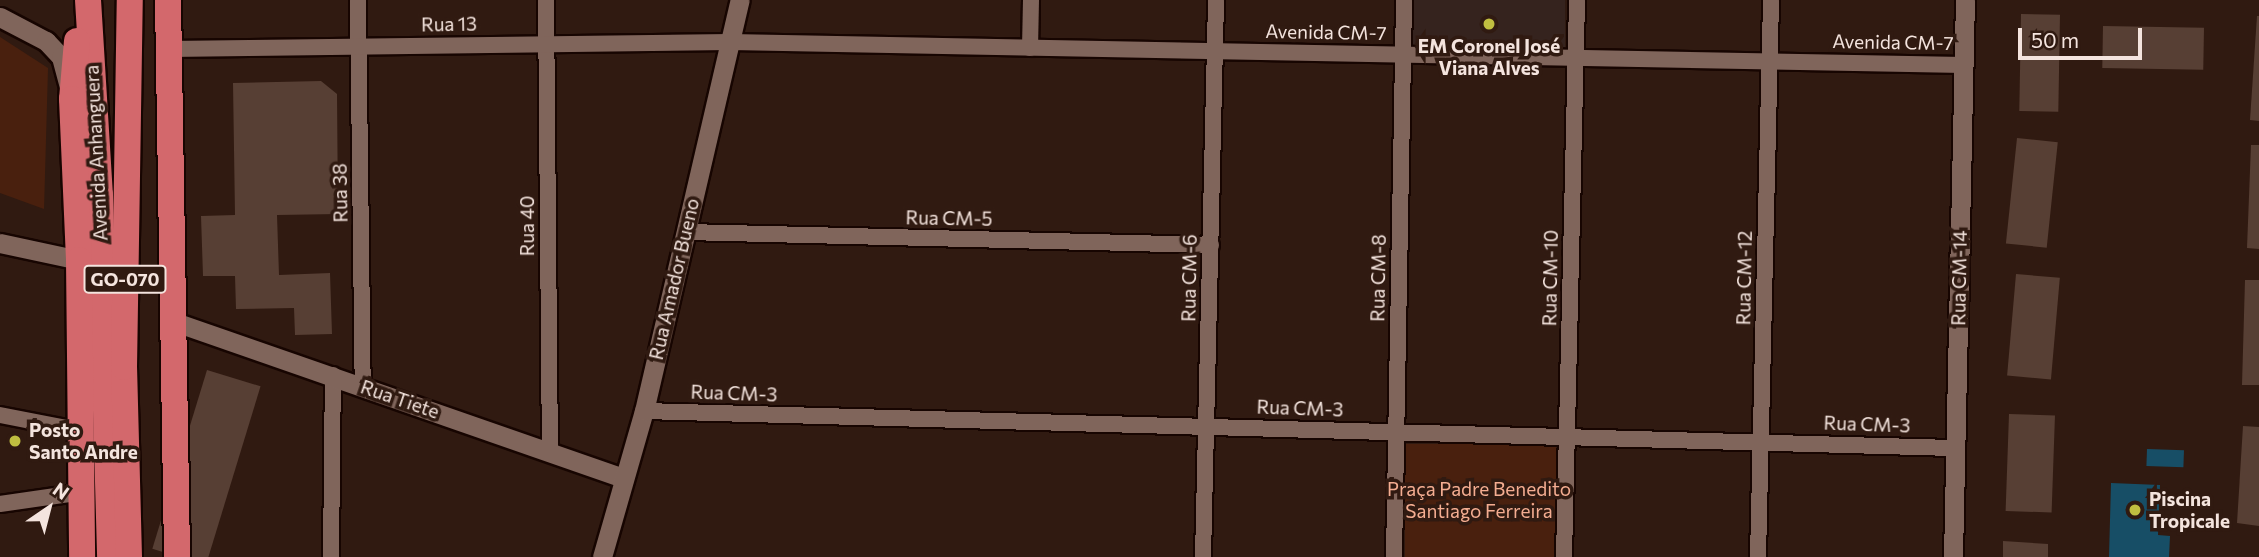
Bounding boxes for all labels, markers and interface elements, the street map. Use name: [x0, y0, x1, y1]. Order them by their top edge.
street label: Rua 13: [421, 12, 477, 36]
scale bar: [2021, 14, 2145, 58]
marker: EM Coronel José Viana Alves: [1481, 16, 1497, 32]
street label: Avenida CM-7: [1265, 20, 1387, 44]
text: 50 m: [2031, 27, 2079, 52]
street label: Avenida CM-7: [1832, 30, 1954, 54]
place label: EM Coronel José Viana Alves: [1418, 35, 1560, 79]
street label: Avenida Anhanguera: [80, 64, 112, 242]
street label: Rua 38: [328, 163, 352, 223]
street label: Rua 40: [516, 196, 538, 256]
street label: Rua Amador Bueno: [644, 196, 704, 362]
street label: Rua CM-5: [905, 206, 993, 230]
street label: Rua CM-10: [1538, 230, 1562, 326]
street label: Rua CM-12: [1732, 230, 1756, 326]
street label: Rua CM-14: [1947, 230, 1971, 326]
street label: Rua CM-6: [1177, 234, 1201, 322]
street label: Rua CM-8: [1366, 234, 1390, 322]
road number: GO-070: [83, 264, 167, 293]
street label: Rua Tiete: [358, 375, 442, 423]
street label: Rua CM-3: [690, 380, 778, 406]
street label: Rua CM-3: [1256, 395, 1344, 421]
street label: Rua CM-3: [1823, 411, 1911, 437]
place label: Posto Santo Andre: [29, 419, 138, 463]
marker: Posto Santo Andre: [7, 433, 23, 449]
north arrow: [14, 473, 84, 543]
text: N: [49, 477, 74, 504]
park label: Praça Padre Benedito Santiago Ferreira: [1387, 478, 1571, 522]
place label: Piscina Tropicale: [2149, 488, 2230, 532]
marker: Piscina Tropicale: [2127, 502, 2143, 518]

